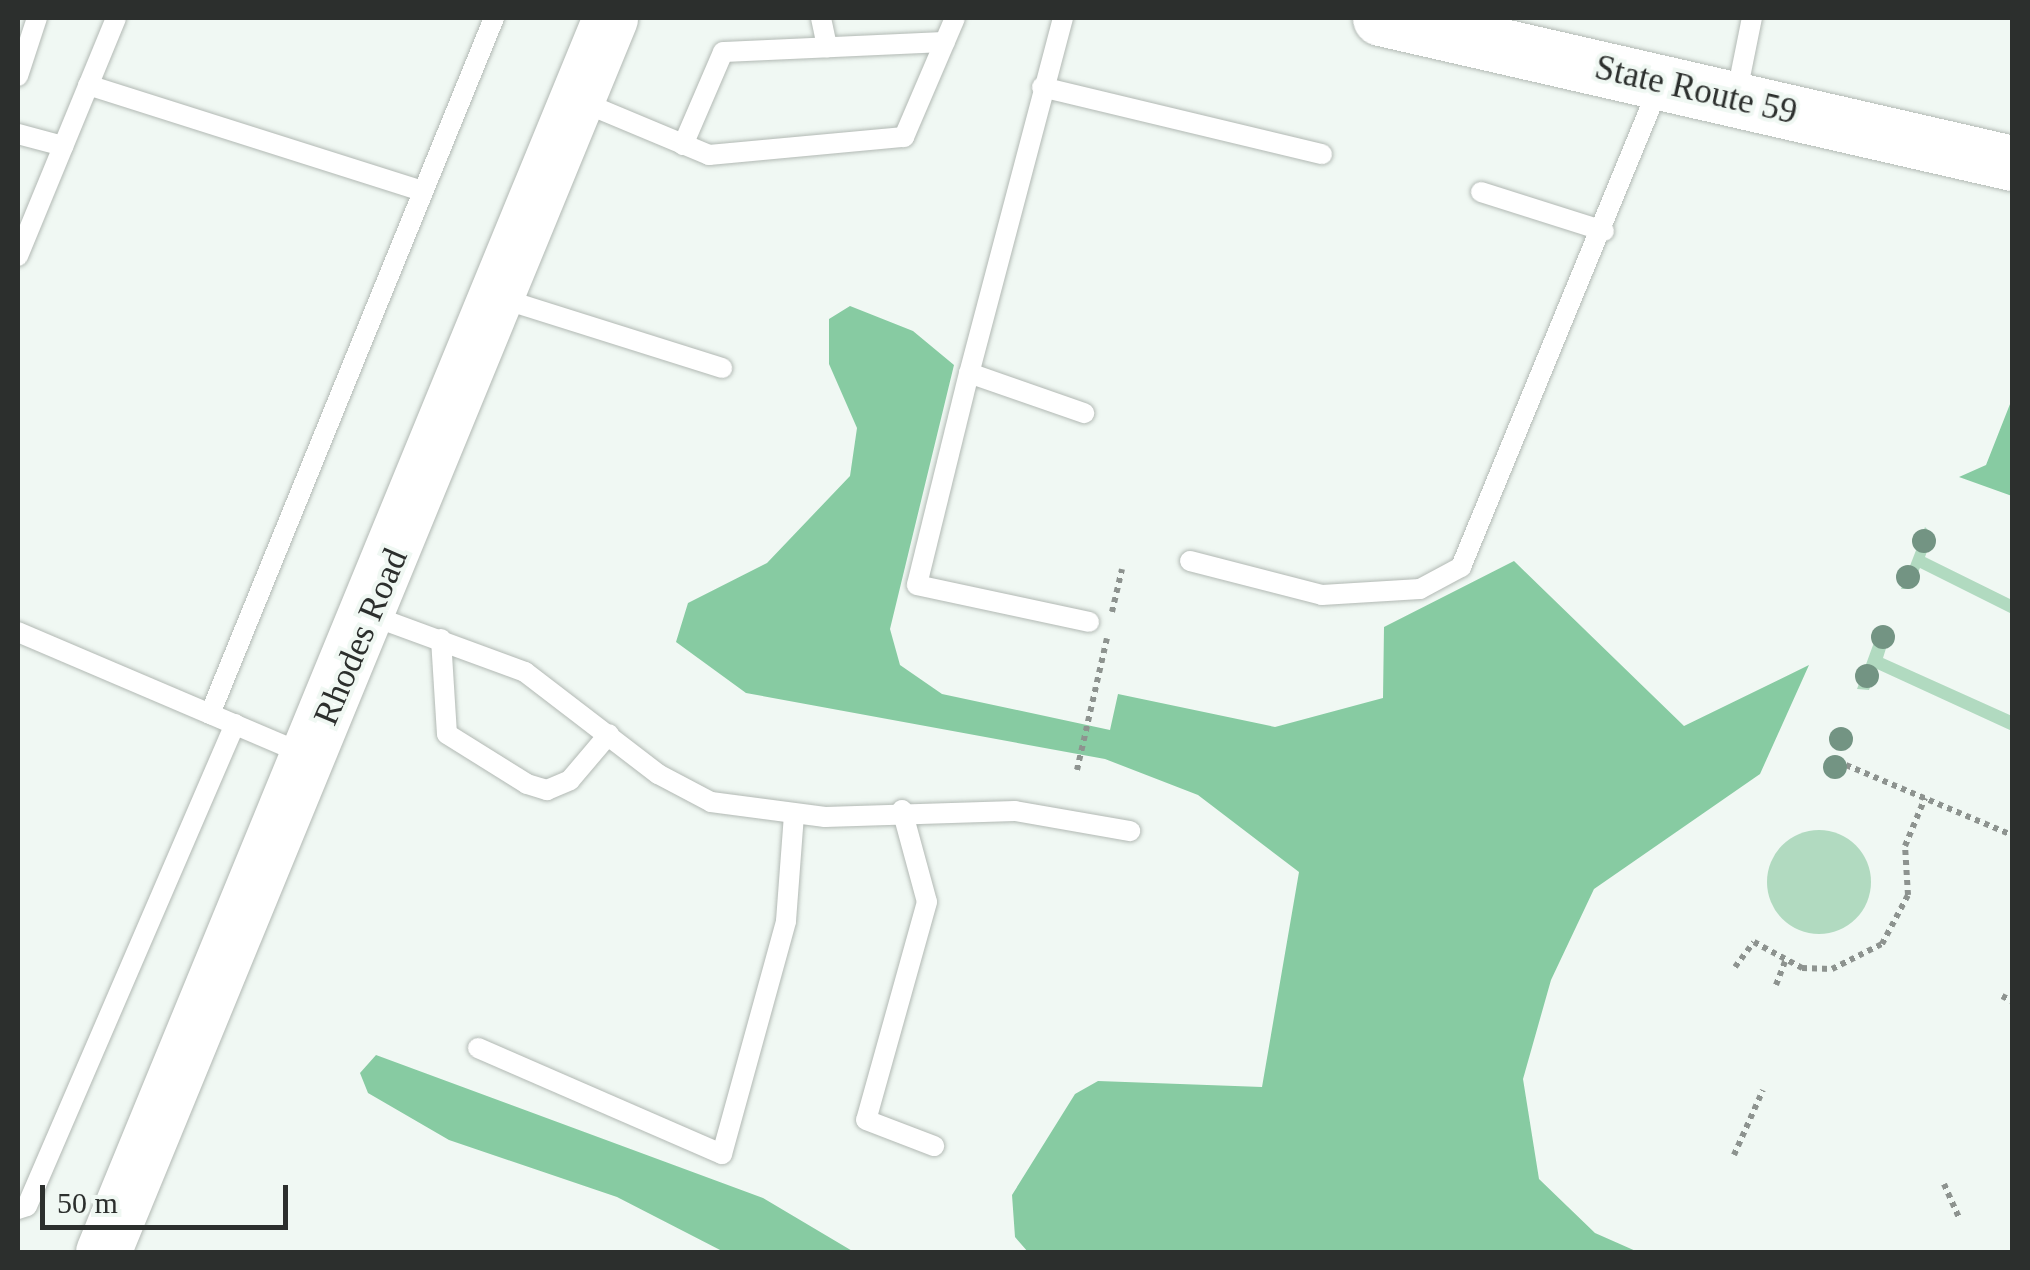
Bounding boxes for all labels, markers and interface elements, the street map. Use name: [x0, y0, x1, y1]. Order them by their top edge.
street label: State Route 59: [1591, 46, 1801, 134]
street label: Rhodes Road: [305, 542, 417, 732]
scale bar: [45, 1165, 292, 1227]
text: 50 m: [57, 1186, 118, 1219]

